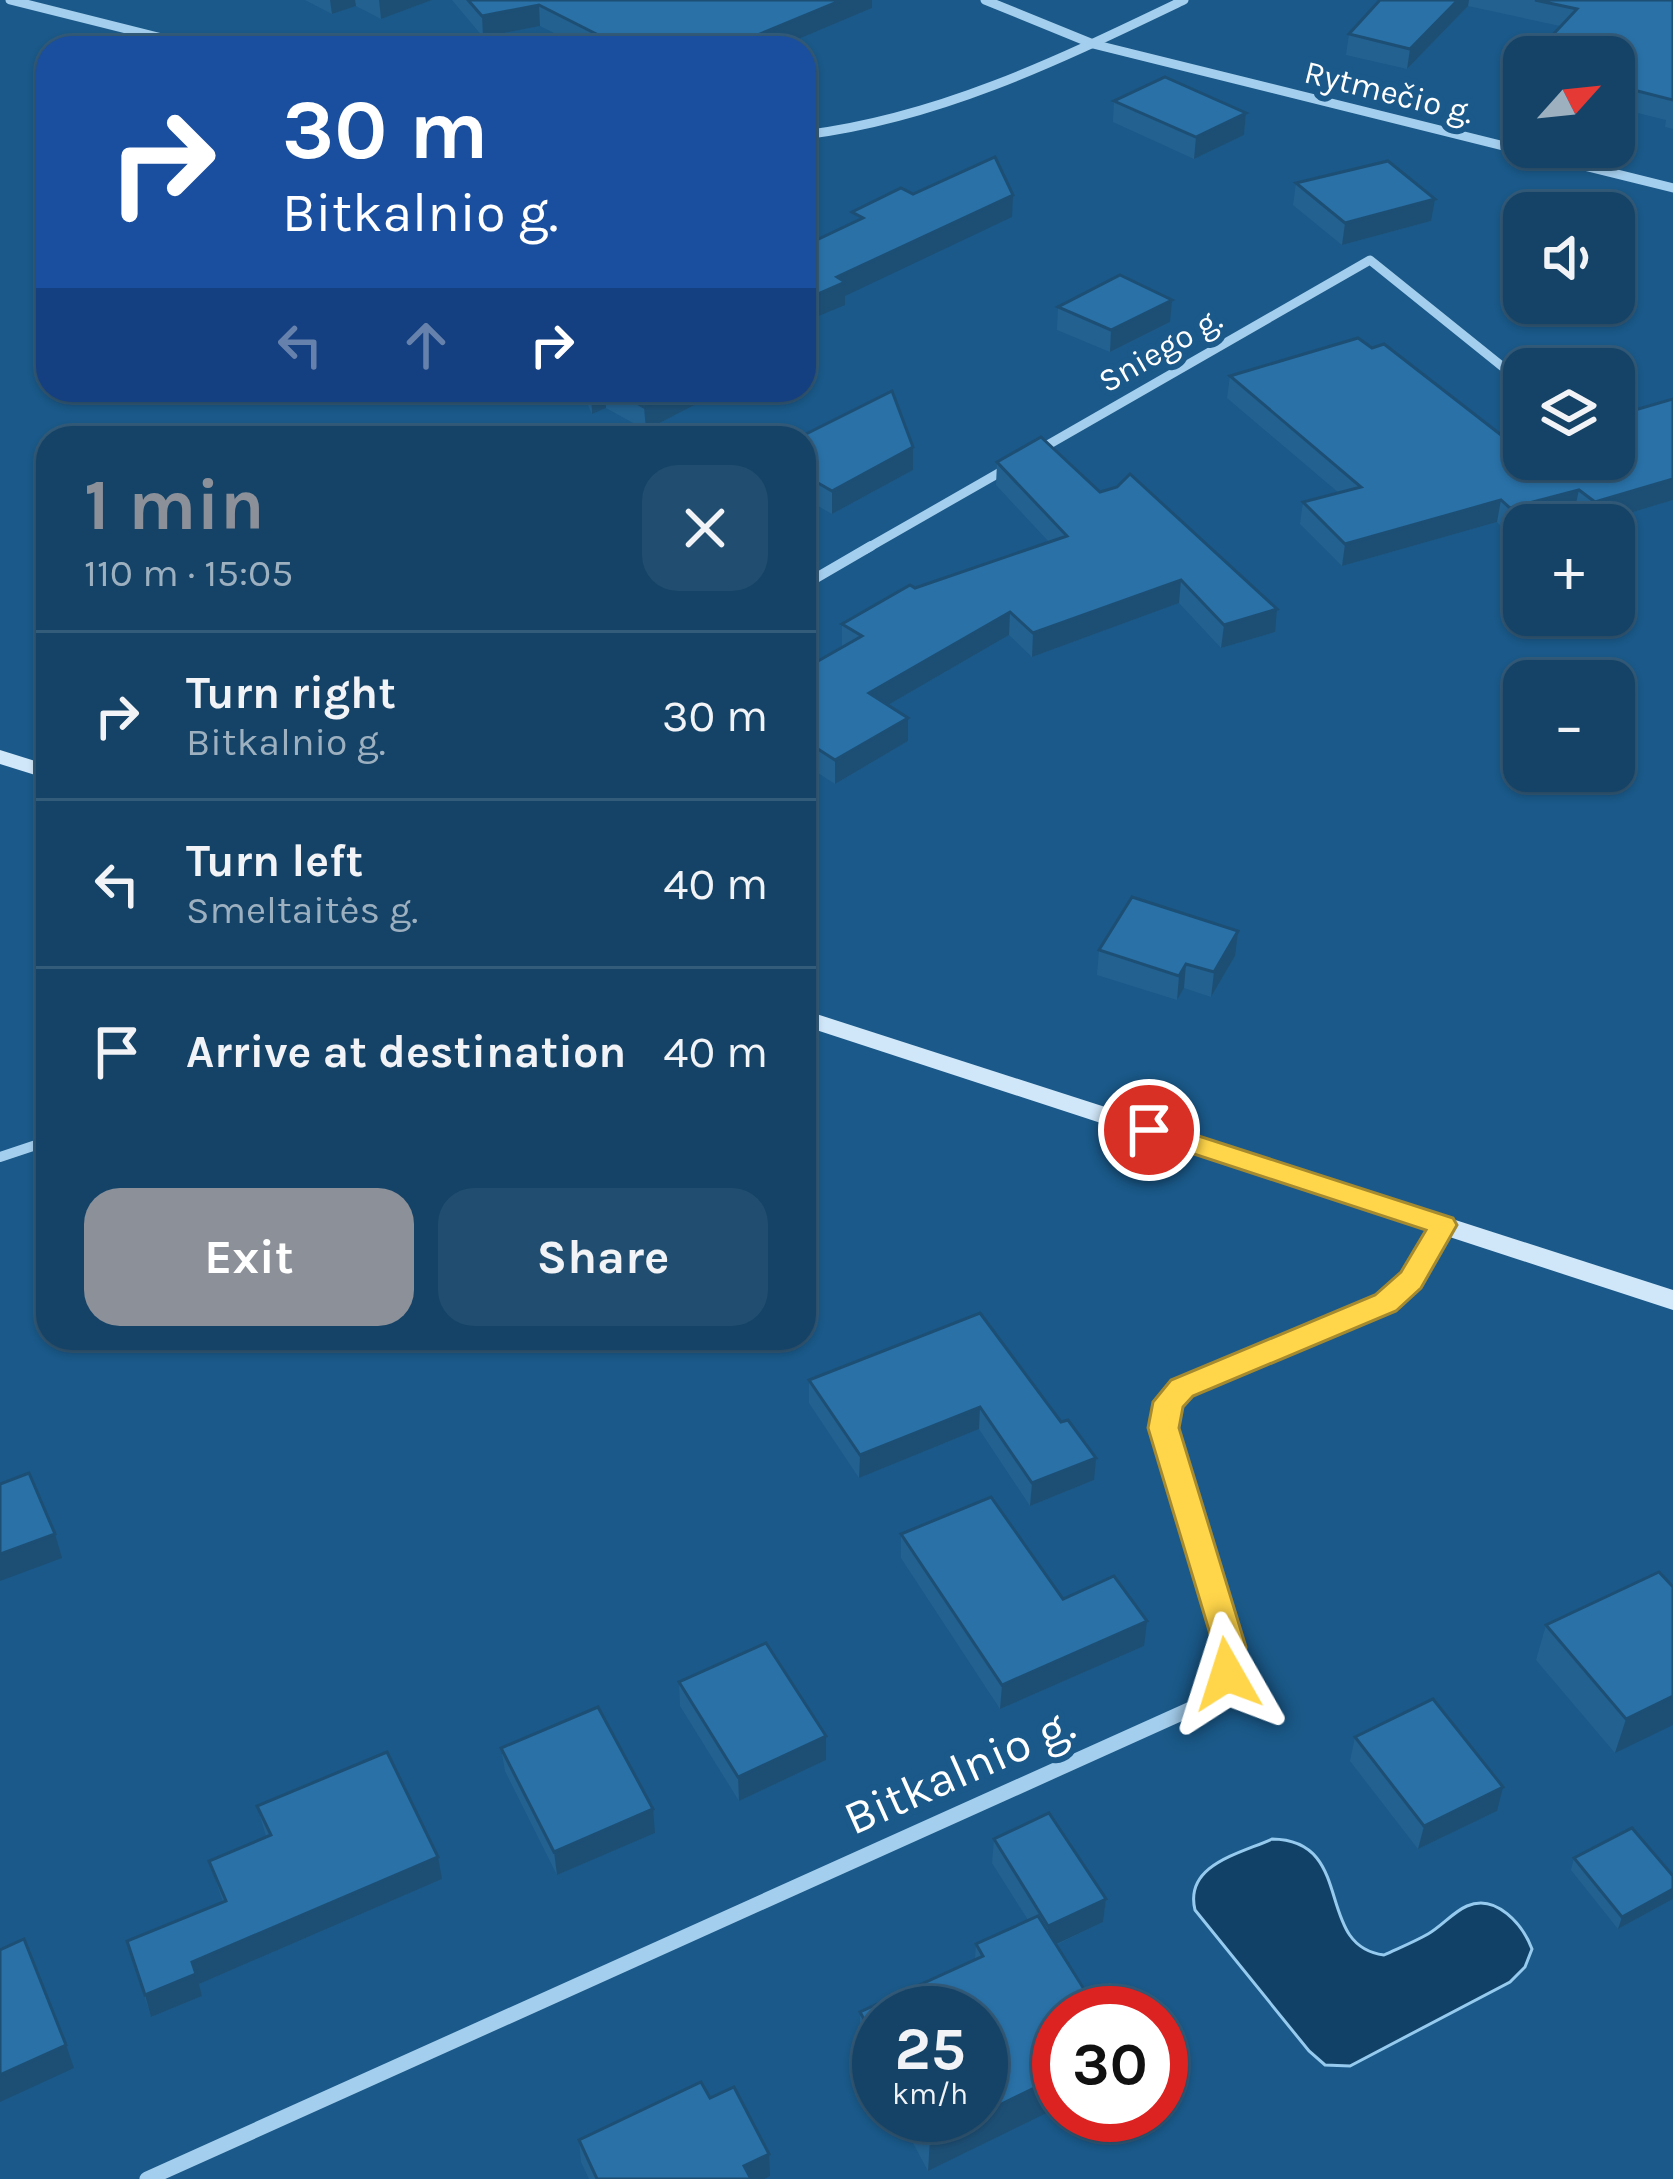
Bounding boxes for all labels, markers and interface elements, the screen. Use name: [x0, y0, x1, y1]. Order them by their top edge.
north arrow: [1503, 36, 1635, 168]
map controls: [1503, 36, 1635, 792]
street label: Rytmečio g.: [1300, 53, 1478, 131]
text: 30 m: [282, 81, 488, 179]
icon: right: [84, 84, 240, 240]
text: Bitkalnio g.: [282, 181, 558, 245]
button: sound: [1503, 192, 1635, 324]
street label: Sniego g.: [1092, 300, 1228, 400]
icon: left: [267, 312, 333, 378]
icon: ahead: [393, 312, 459, 378]
icon: right: [519, 312, 585, 378]
button: layers: [1503, 348, 1635, 480]
text: 1 min: [84, 463, 265, 547]
button: close: [642, 465, 768, 591]
button: +: [1503, 504, 1635, 636]
text: 110 m · 15:05: [84, 550, 293, 596]
button: −: [1503, 660, 1635, 792]
text: Turn right: [186, 667, 396, 719]
icon: right: [84, 683, 150, 749]
text: 30 m: [662, 690, 768, 742]
text: Bitkalnio g.: [186, 719, 386, 765]
text: Turn left: [186, 835, 363, 887]
icon: left: [84, 851, 150, 917]
text: 40 m: [663, 858, 768, 910]
text: Smeltaitės g.: [186, 887, 418, 933]
icon: arrive: [84, 1019, 150, 1085]
text: Arrive at destination: [186, 1026, 626, 1078]
text: 40 m: [663, 1026, 768, 1078]
pin: [1098, 1079, 1200, 1181]
icon: arrive: [1116, 1097, 1182, 1163]
button: Exit: [84, 1188, 414, 1326]
button: Share: [438, 1188, 768, 1326]
position arrow: [1164, 1611, 1290, 1737]
street label: Bitkalnio g.: [835, 1695, 1083, 1847]
speed limit sign: 30: [1032, 1986, 1188, 2142]
text: 25: [894, 2014, 966, 2084]
text: km/h: [892, 2076, 968, 2112]

